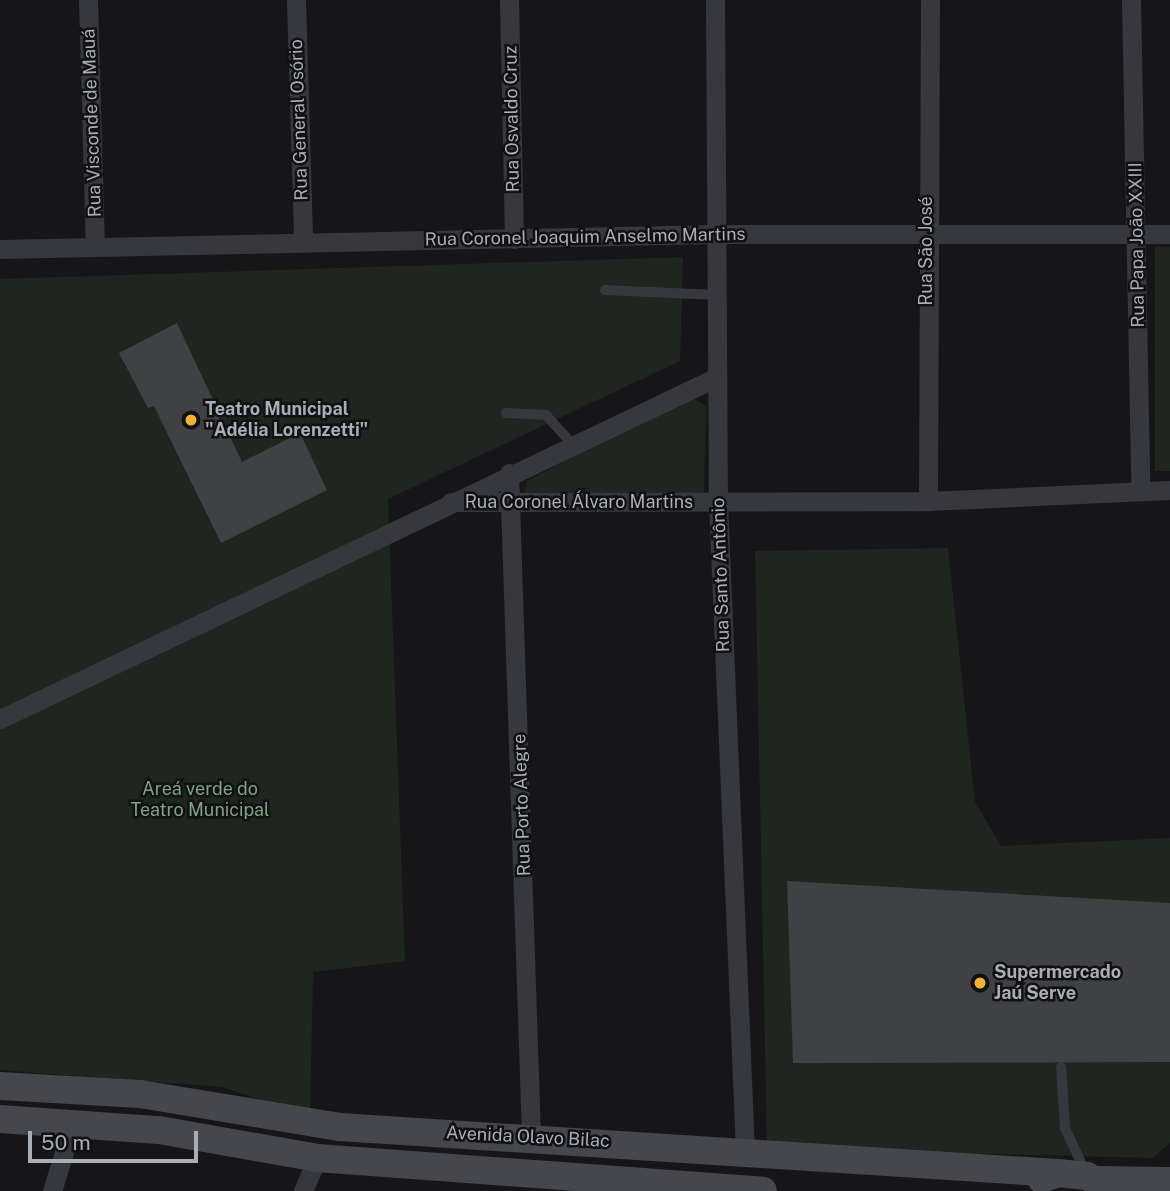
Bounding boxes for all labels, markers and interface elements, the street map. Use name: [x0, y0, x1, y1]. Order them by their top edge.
street label: Rua Visconde de Mauá: [78, 28, 106, 218]
street label: Rua General Osório: [285, 39, 313, 201]
street label: Rua Osvaldo Cruz: [500, 46, 524, 192]
street label: Rua Papa João XXIII: [1125, 162, 1149, 328]
street label: Rua São José: [915, 196, 937, 306]
street label: Rua Coronel Joaquim Anselmo Martins: [424, 223, 746, 251]
place label: Teatro Municipal "Adélia Lorenzetti": [205, 399, 368, 442]
marker: Teatro Municipal "Adélia Lorenzetti": [183, 412, 199, 428]
street label: Rua Coronel Álvaro Martins: [465, 491, 693, 513]
street label: Rua Santo Antônio: [708, 497, 734, 653]
street label: Rua Porto Alegre: [509, 733, 535, 877]
park label: Areá verde do Teatro Municipal: [130, 779, 270, 822]
place label: Supermercado Jaú Serve: [994, 962, 1121, 1004]
marker: Supermercado Jaú Serve: [972, 975, 988, 991]
scale bar: [32, 1118, 201, 1162]
street label: Avenida Olavo Bilac: [446, 1122, 610, 1152]
text: 50 m: [41, 1130, 91, 1155]

